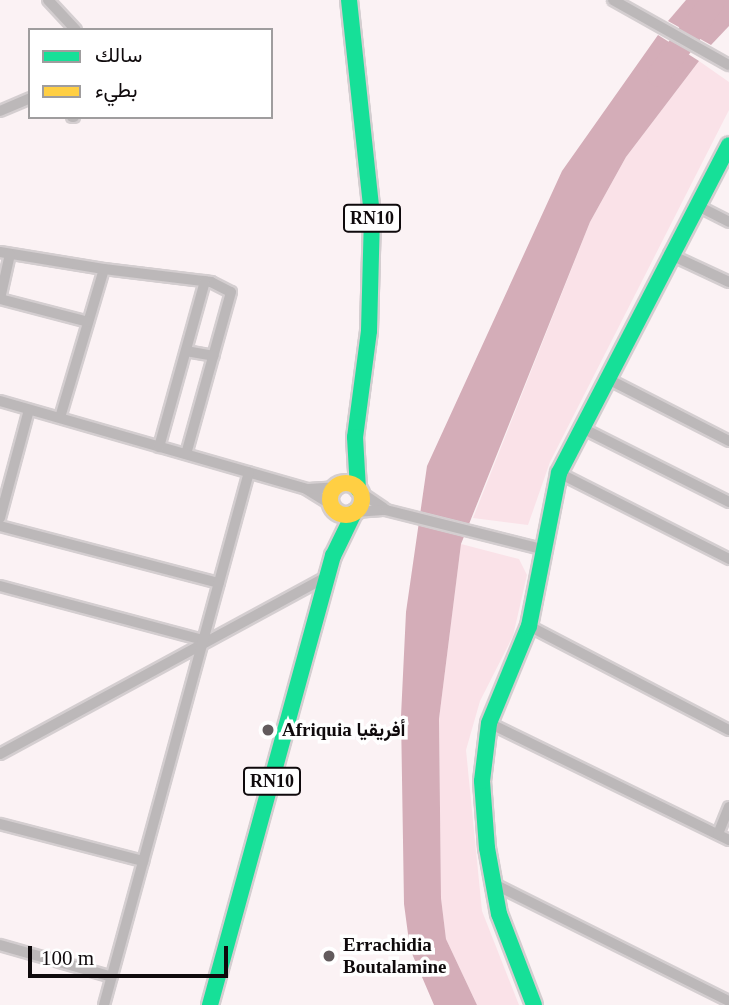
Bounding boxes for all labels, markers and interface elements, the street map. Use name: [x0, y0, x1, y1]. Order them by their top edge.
legend: [28, 28, 273, 119]
text: سالك: [95, 43, 142, 67]
text: بطيء: [95, 78, 138, 102]
road number: RN10: [342, 204, 402, 232]
place label: Afriquia أفريقيا: [282, 719, 405, 741]
marker: Afriquia أفريقيا: [260, 722, 276, 738]
road number: RN10: [242, 766, 302, 796]
scale bar: [32, 932, 231, 976]
place label: Errachidia Boutalamine: [343, 934, 446, 978]
text: 100 m: [41, 946, 94, 970]
marker: Errachidia Boutalamine: [321, 948, 337, 964]

